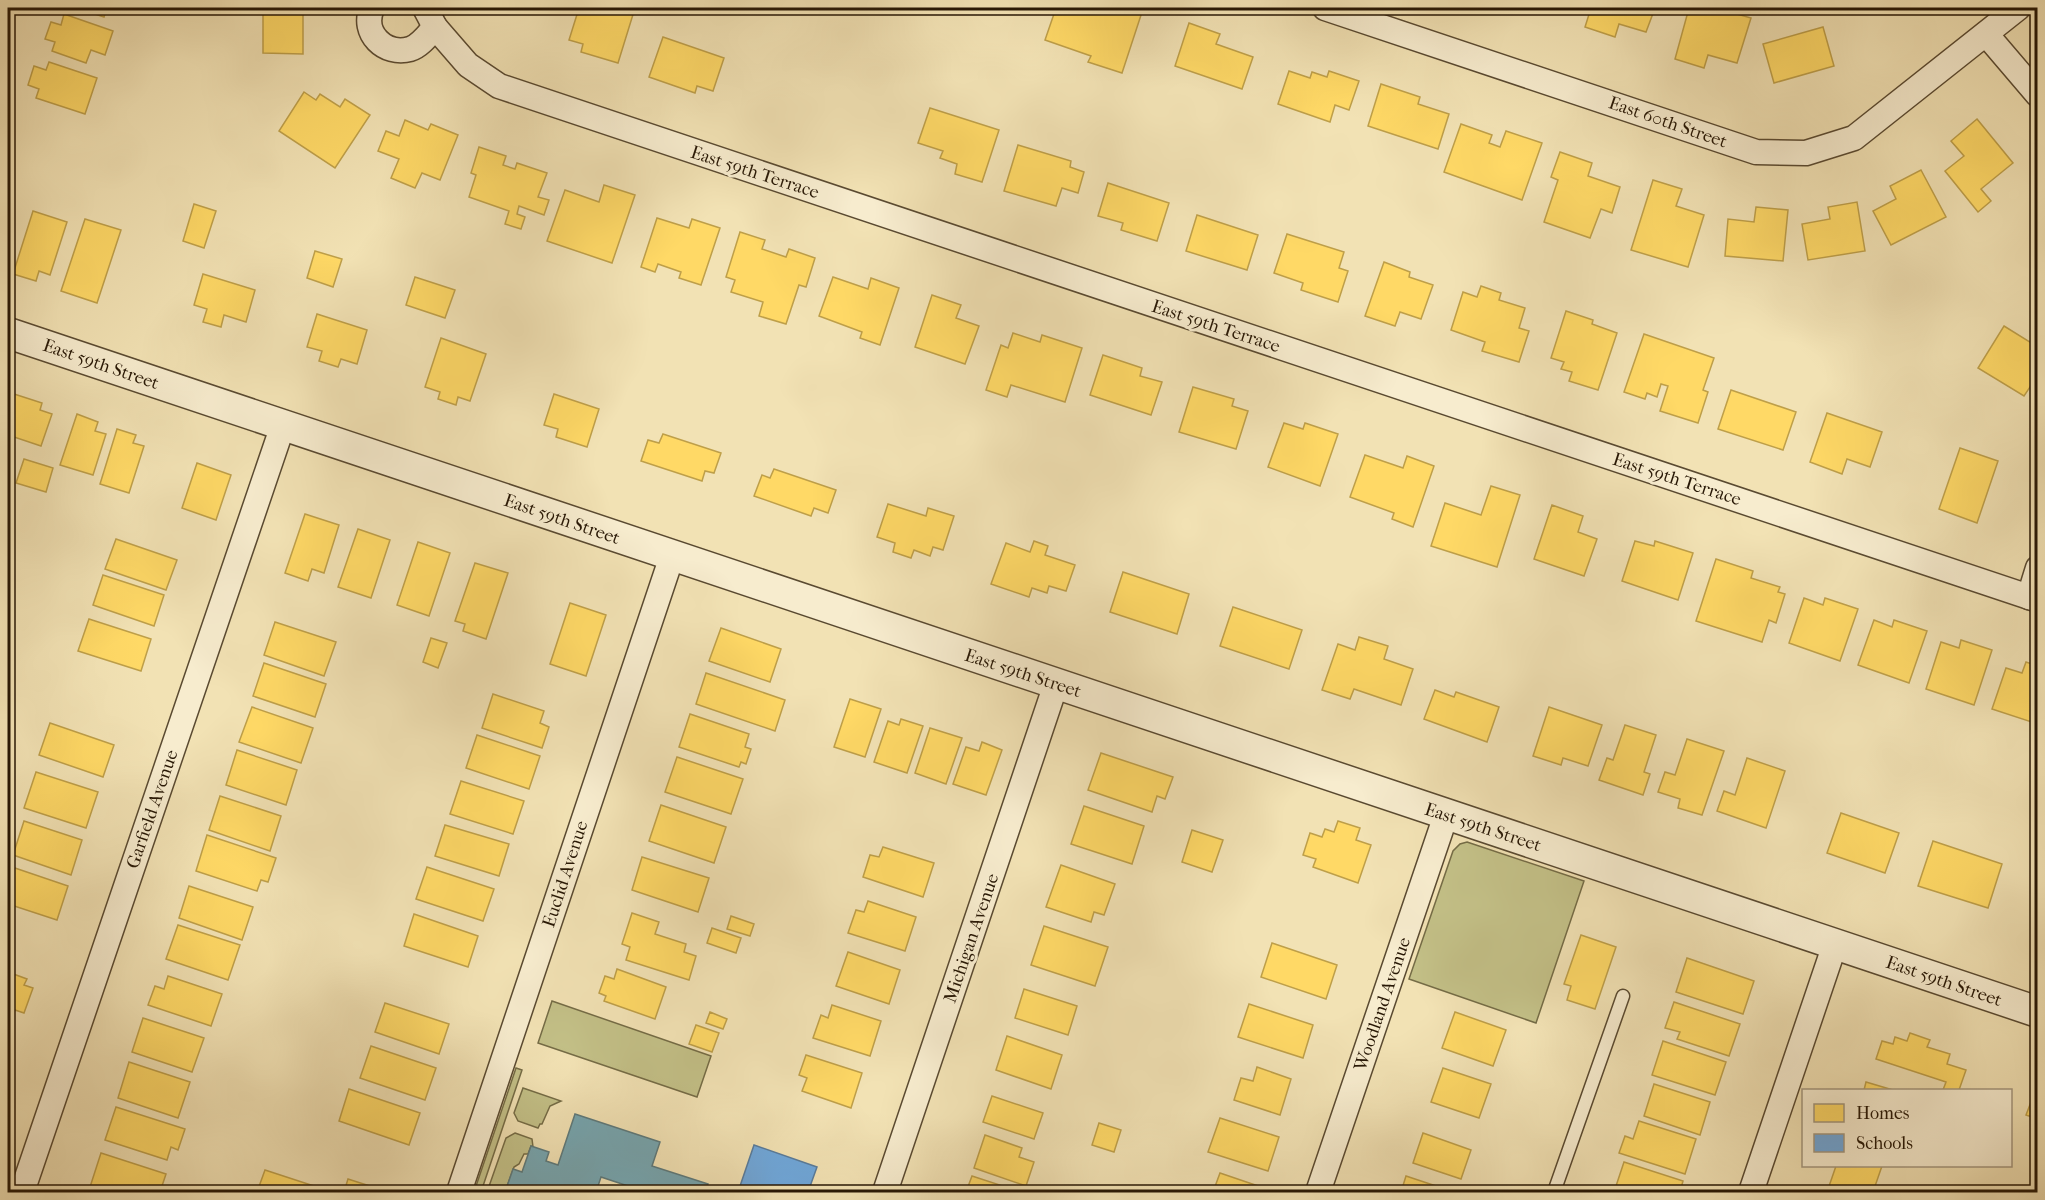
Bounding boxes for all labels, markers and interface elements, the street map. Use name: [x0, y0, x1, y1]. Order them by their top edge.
street label: East 60th Street: [1606, 92, 1730, 153]
street label: East 59th Terrace: [688, 142, 822, 203]
street label: East 59th Terrace: [1149, 296, 1283, 357]
street label: East 59th Street: [40, 335, 162, 394]
street label: East 59th Terrace: [1610, 449, 1744, 510]
street label: East 59th Street: [501, 490, 623, 549]
street label: East 59th Street: [962, 645, 1084, 702]
street label: Garfield Avenue: [122, 747, 183, 871]
street label: East 59th Street: [1422, 799, 1544, 856]
street label: Euclid Avenue: [538, 818, 593, 930]
street label: Michigan Avenue: [940, 871, 1003, 1006]
street label: Woodland Avenue: [1349, 934, 1415, 1075]
street label: East 59th Street: [1883, 952, 2005, 1011]
legend: [1802, 1089, 2012, 1167]
text: Homes: [1856, 1103, 1910, 1124]
text: Schools: [1856, 1133, 1913, 1154]

